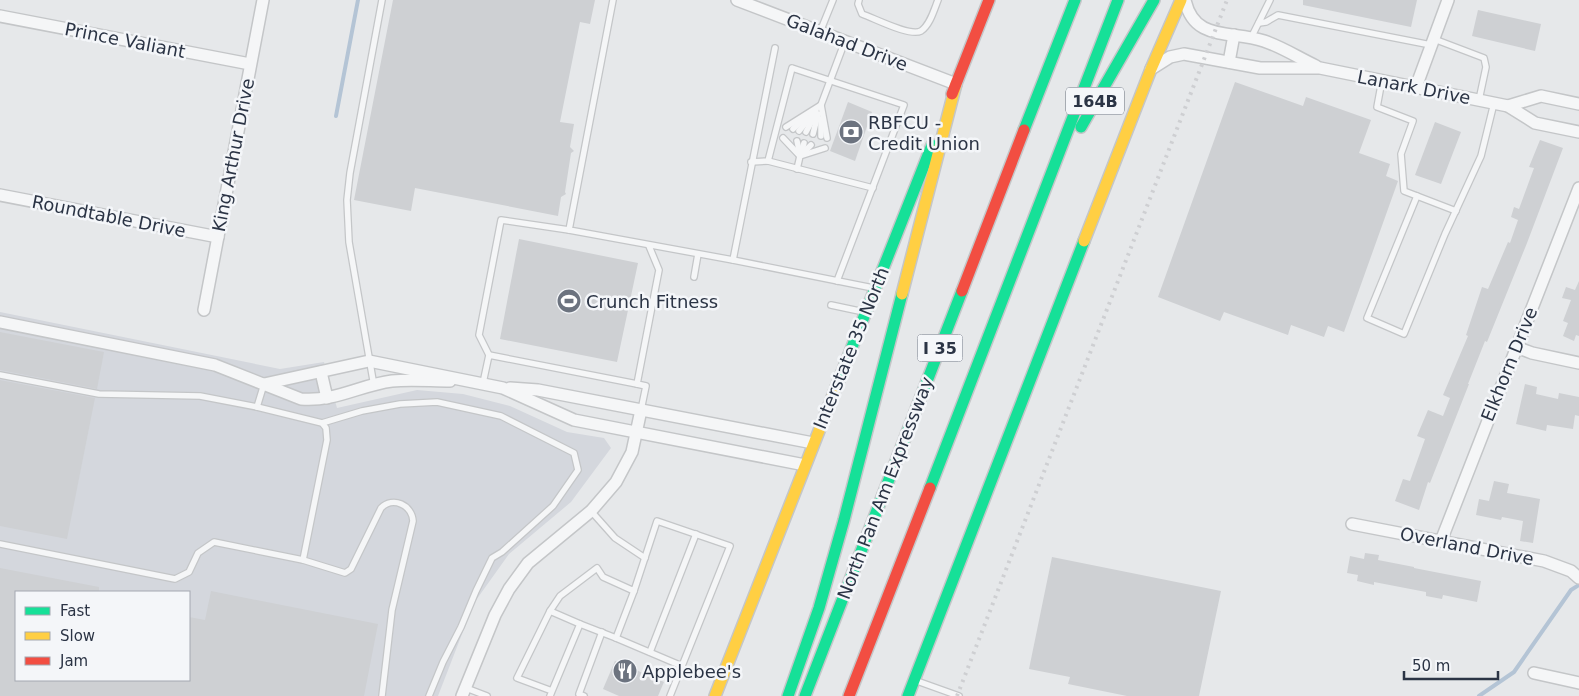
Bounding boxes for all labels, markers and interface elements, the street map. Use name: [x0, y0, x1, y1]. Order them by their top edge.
street label: Galahad Drive: [783, 9, 911, 75]
street label: Prince Valiant: [63, 18, 187, 62]
street label: Lanark Drive: [1356, 66, 1472, 108]
street label: King Arthur Drive: [208, 76, 258, 234]
road number: 164B: [1066, 88, 1124, 114]
place label: RBFCU - Credit Union: [868, 112, 980, 154]
bank icon: RBFCU - Credit Union: [838, 119, 864, 145]
street label: Roundtable Drive: [30, 191, 188, 241]
street label: Interstate 35 North: [809, 264, 893, 432]
sports icon: Crunch Fitness: [556, 288, 582, 314]
place label: Crunch Fitness: [586, 291, 718, 312]
street label: Elkhorn Drive: [1477, 304, 1541, 424]
road number: I 35: [918, 334, 962, 362]
street label: North Pan Am Expressway: [833, 374, 937, 602]
street label: Overland Drive: [1398, 523, 1536, 569]
legend: [15, 591, 190, 681]
text: Fast: [60, 602, 90, 620]
text: Slow: [60, 627, 95, 645]
scale bar: [1404, 648, 1498, 680]
text: Jam: [59, 652, 88, 670]
text: 50 m: [1412, 657, 1450, 675]
restaurant icon: Applebee's: [612, 658, 638, 684]
place label: Applebee's: [642, 661, 741, 682]

